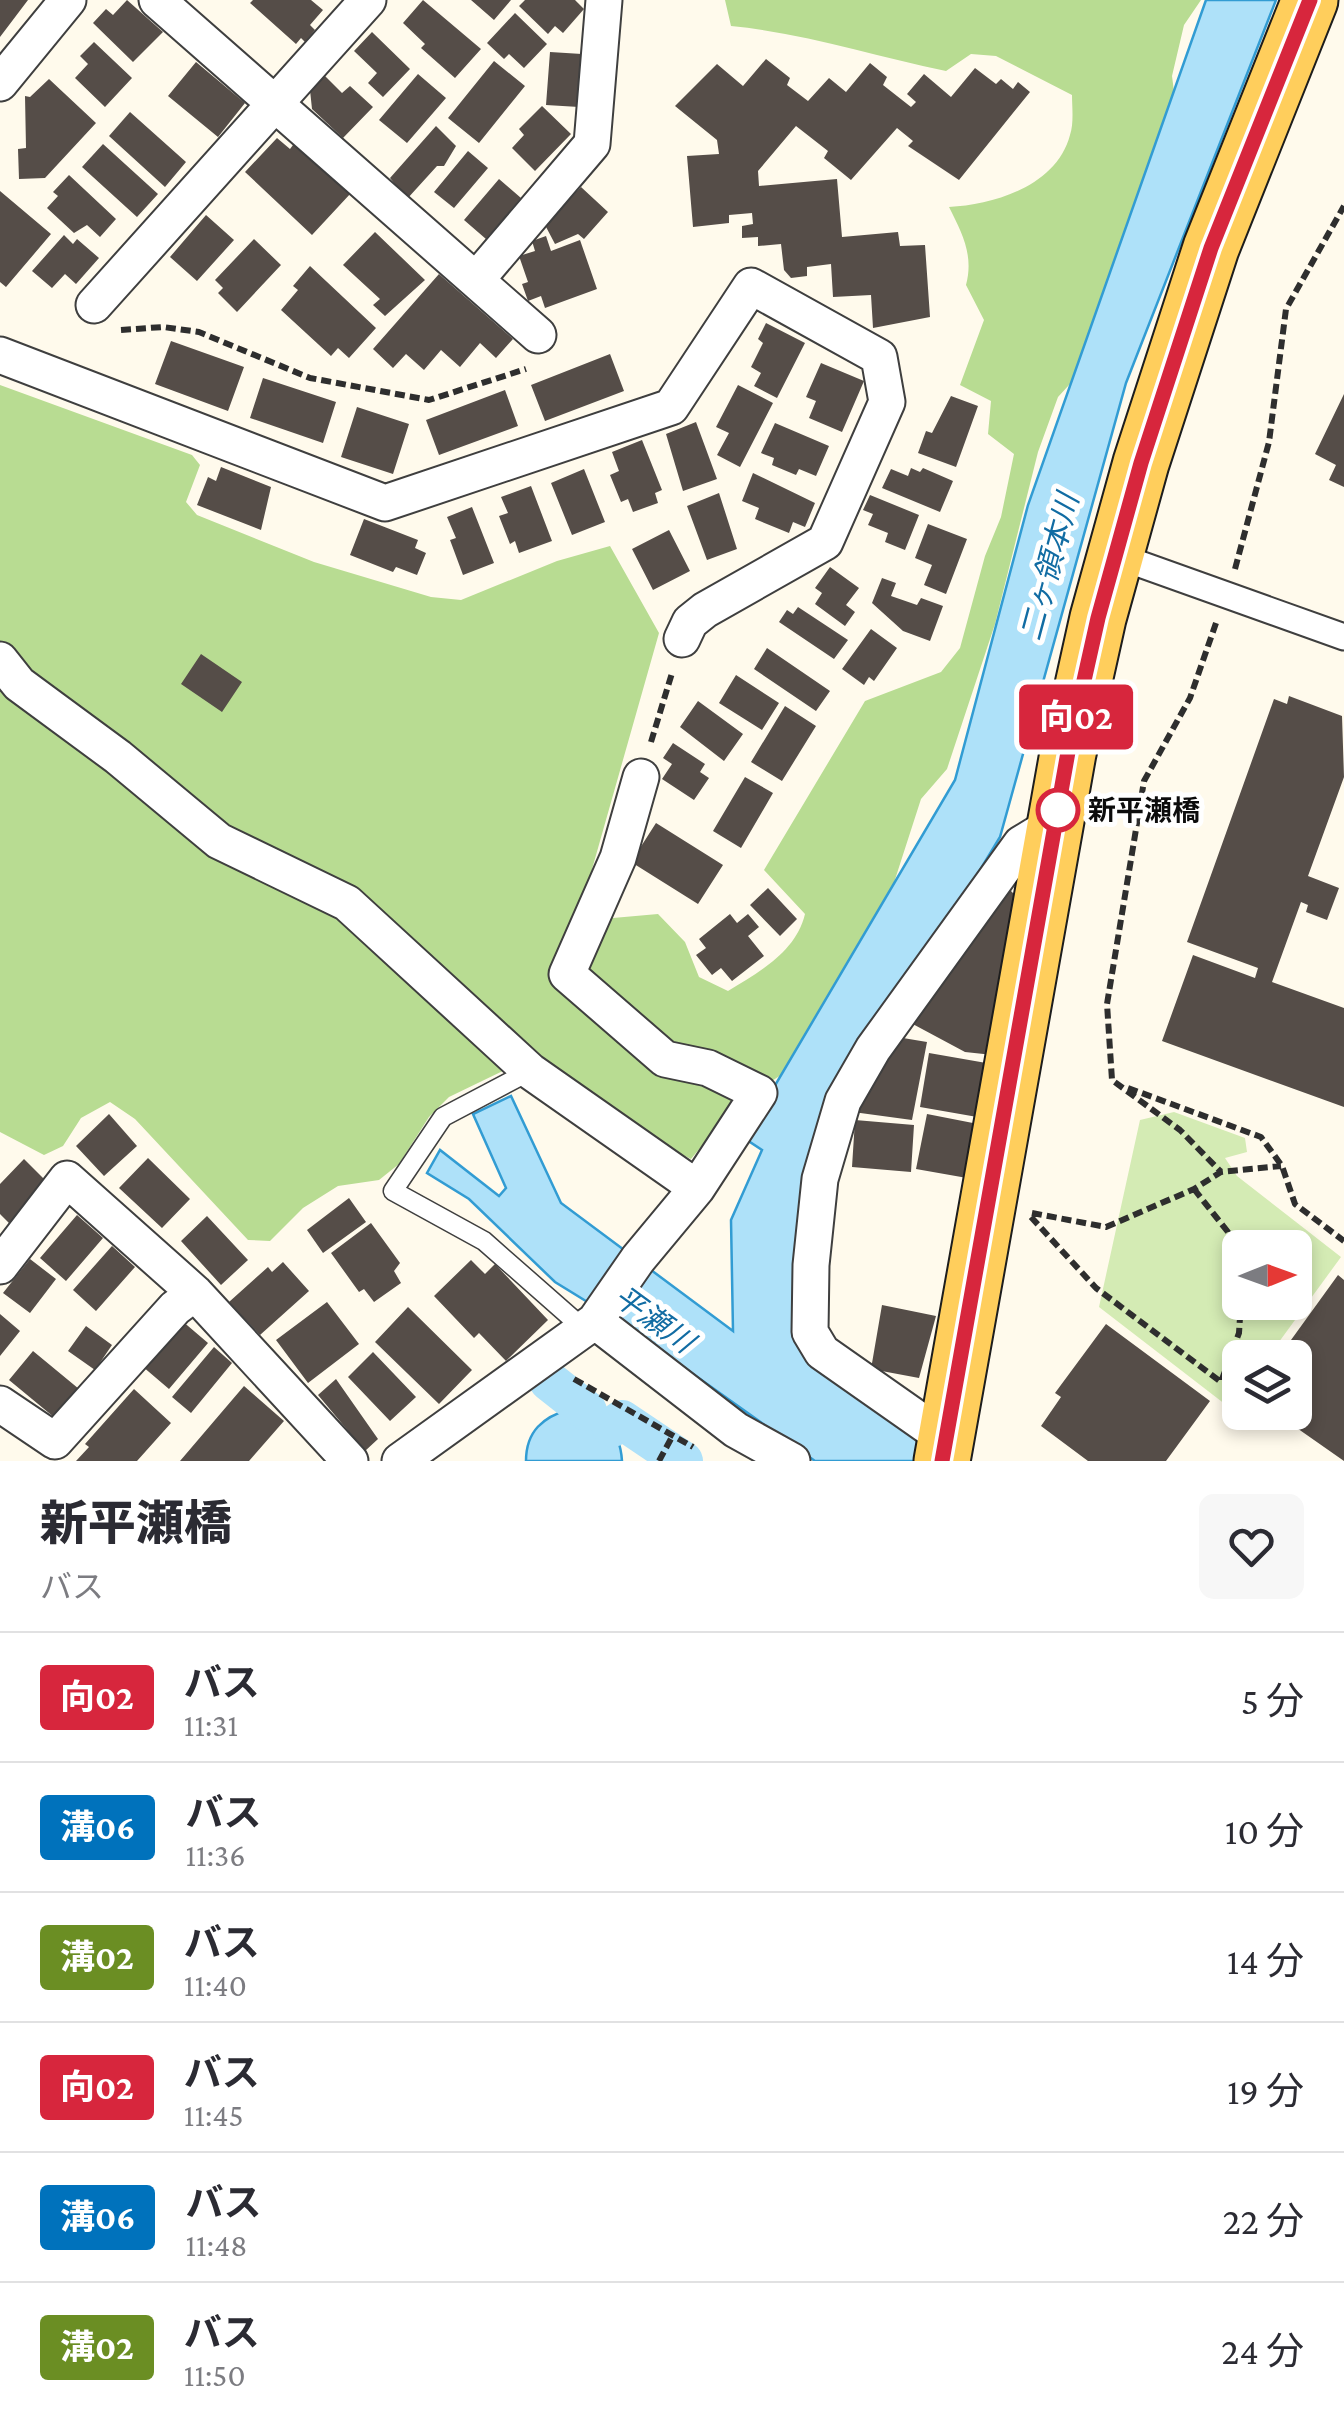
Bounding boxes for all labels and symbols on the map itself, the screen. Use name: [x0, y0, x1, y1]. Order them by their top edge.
water label: 二ヶ領本川: [1014, 487, 1085, 644]
line badge: 向02: [1018, 684, 1134, 750]
marker: 新平瀬橋: [1037, 789, 1079, 831]
place label: 新平瀬橋: [1088, 795, 1200, 826]
north arrow: [1222, 1230, 1312, 1320]
water label: 平瀬川: [608, 1279, 703, 1361]

